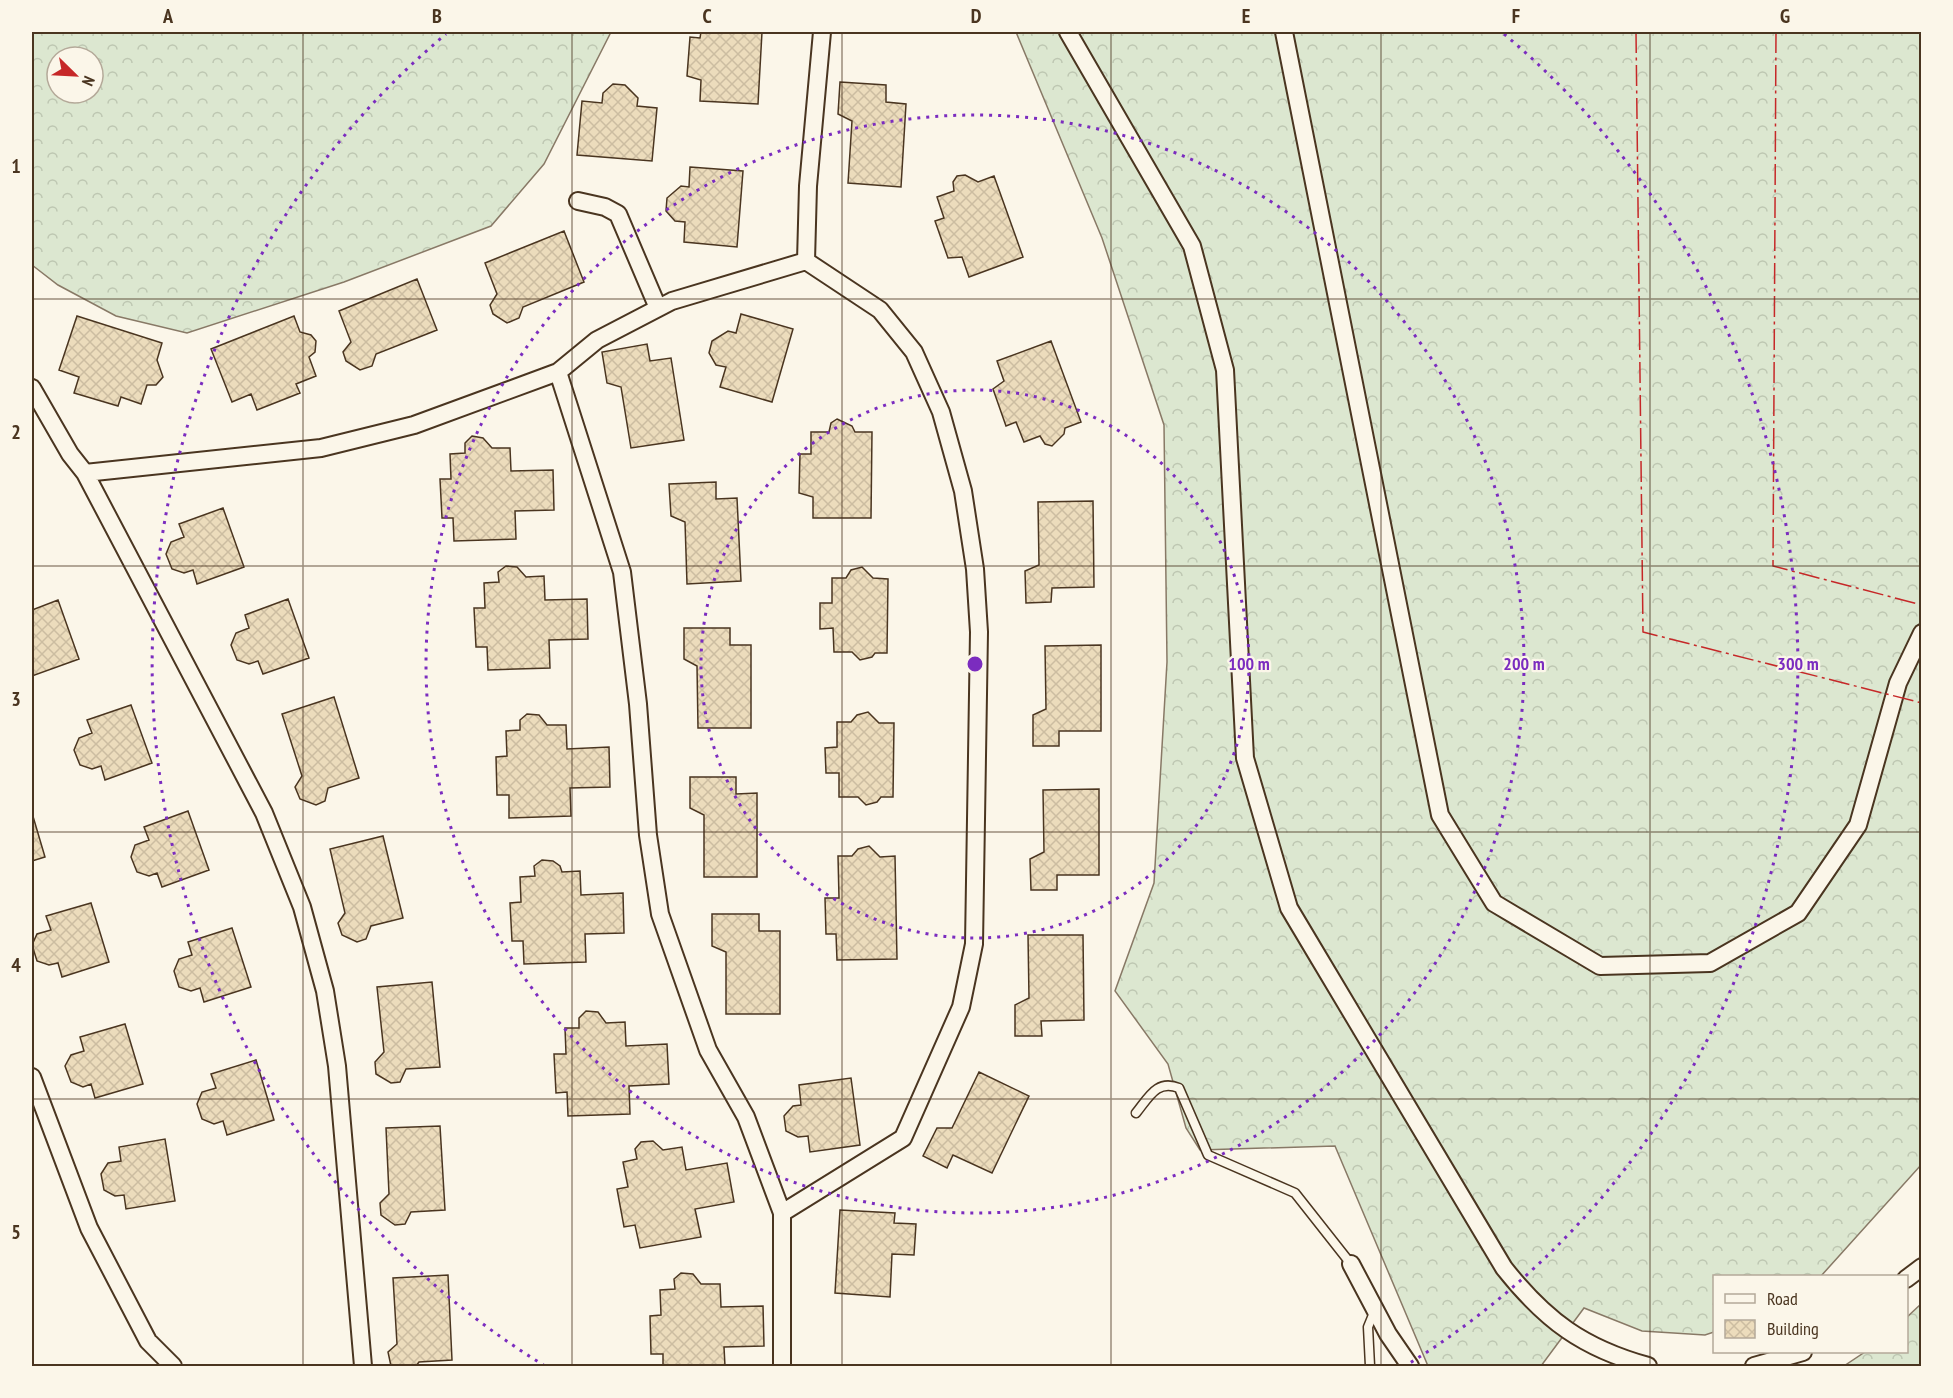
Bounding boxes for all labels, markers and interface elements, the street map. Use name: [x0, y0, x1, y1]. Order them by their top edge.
text: A: [162, 3, 174, 29]
text: B: [432, 3, 442, 29]
text: C: [702, 3, 712, 29]
text: D: [971, 3, 982, 29]
text: E: [1242, 3, 1250, 29]
text: F: [1512, 3, 1520, 29]
text: G: [1780, 3, 1790, 29]
north arrow: [45, 45, 105, 105]
text: N: [78, 73, 100, 89]
text: 1: [11, 153, 21, 179]
text: 2: [11, 419, 21, 445]
text: 100 m: [1228, 652, 1270, 675]
text: 200 m: [1503, 652, 1545, 675]
text: 300 m: [1777, 652, 1819, 675]
centre of rings: [965, 654, 985, 674]
text: 3: [11, 686, 21, 712]
text: 4: [11, 952, 21, 978]
text: 5: [11, 1219, 21, 1245]
legend: [1713, 1275, 1908, 1353]
text: Road: [1767, 1287, 1798, 1310]
text: Building: [1767, 1317, 1819, 1340]

